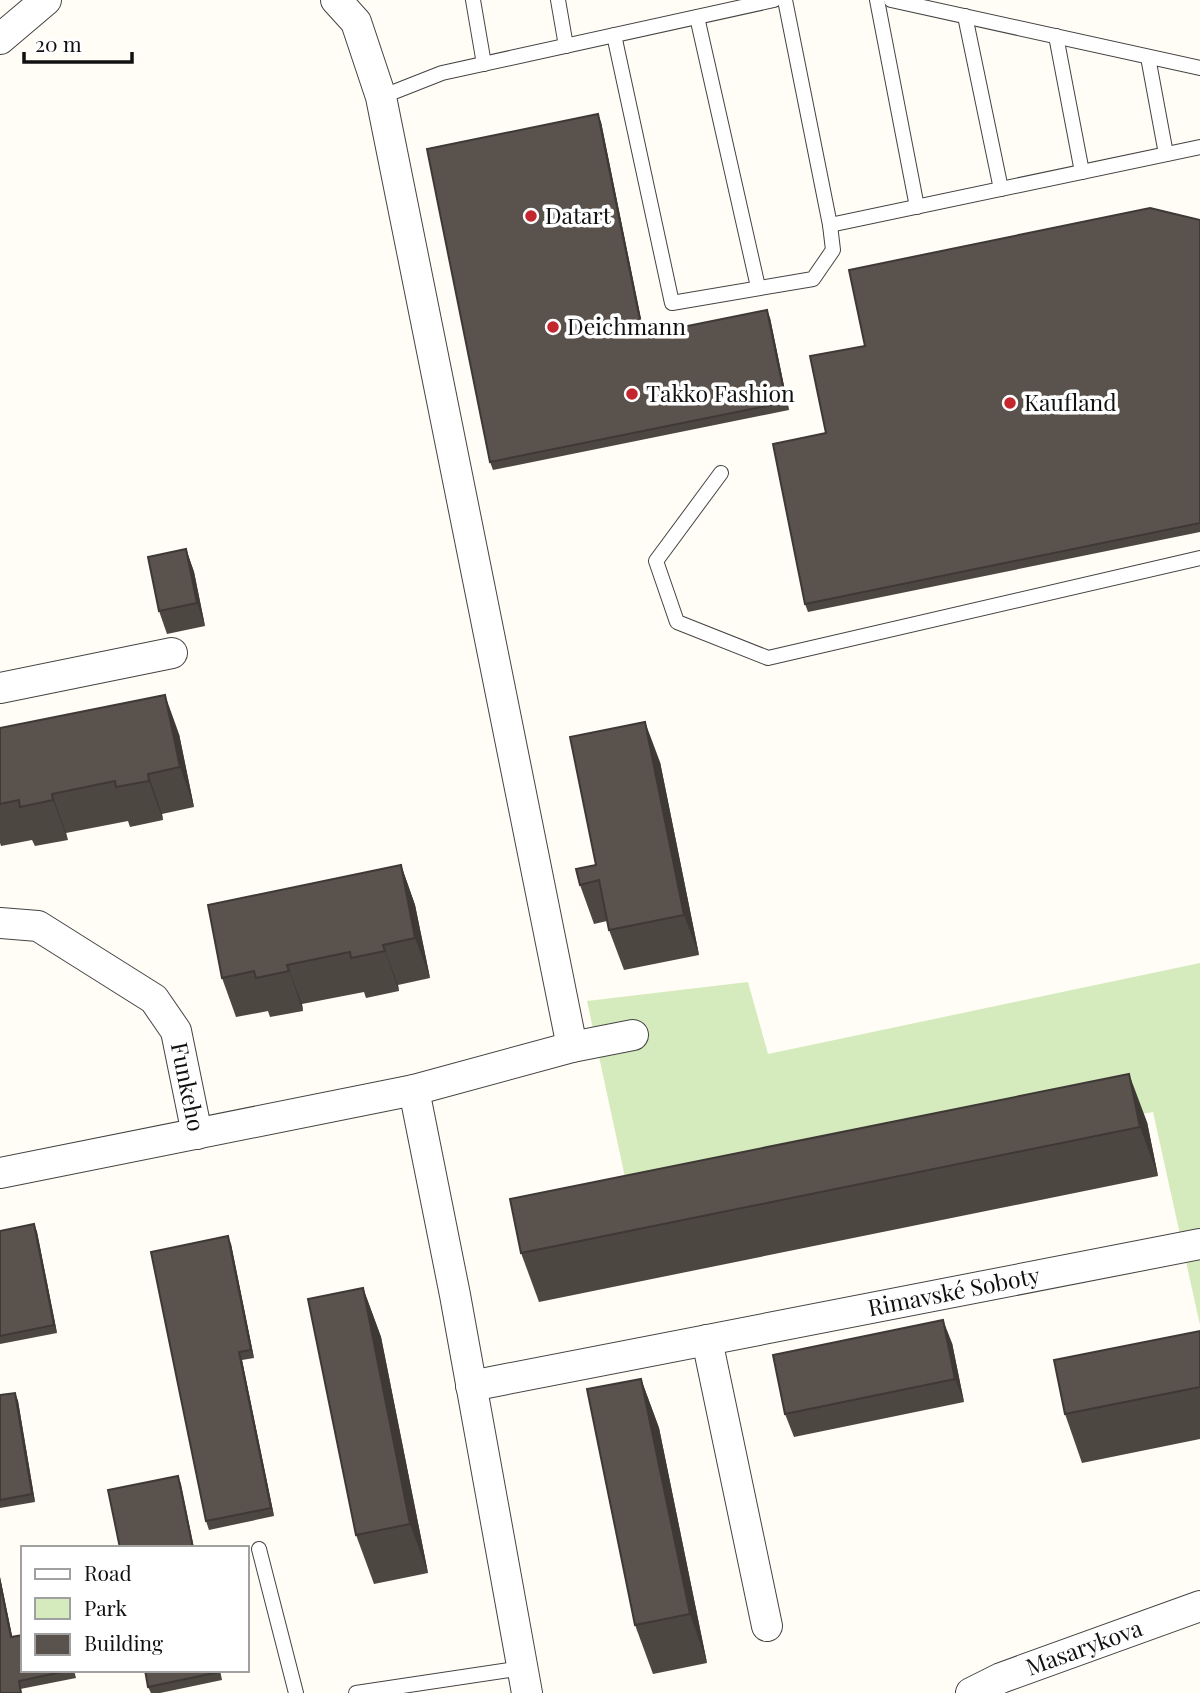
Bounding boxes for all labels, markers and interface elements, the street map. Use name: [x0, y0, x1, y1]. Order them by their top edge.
scale bar: [24, 21, 133, 65]
text: 20 m: [35, 29, 82, 57]
place label: Datart: [545, 199, 612, 230]
marker: Datart: [523, 208, 539, 224]
place label: Deichmann: [567, 310, 686, 341]
marker: Deichmann: [545, 319, 561, 335]
place label: Takko Fashion: [646, 377, 795, 408]
marker: Takko Fashion: [624, 386, 640, 402]
place label: Kaufland: [1024, 386, 1117, 417]
marker: Kaufland: [1002, 395, 1018, 411]
street label: Funkeho: [165, 1039, 213, 1134]
street label: Rimavské Soboty: [865, 1258, 1043, 1322]
legend: [21, 1546, 248, 1672]
text: Road: [84, 1558, 132, 1586]
text: Park: [84, 1593, 128, 1621]
street label: Masarykova: [1021, 1611, 1147, 1682]
text: Building: [84, 1628, 163, 1656]

